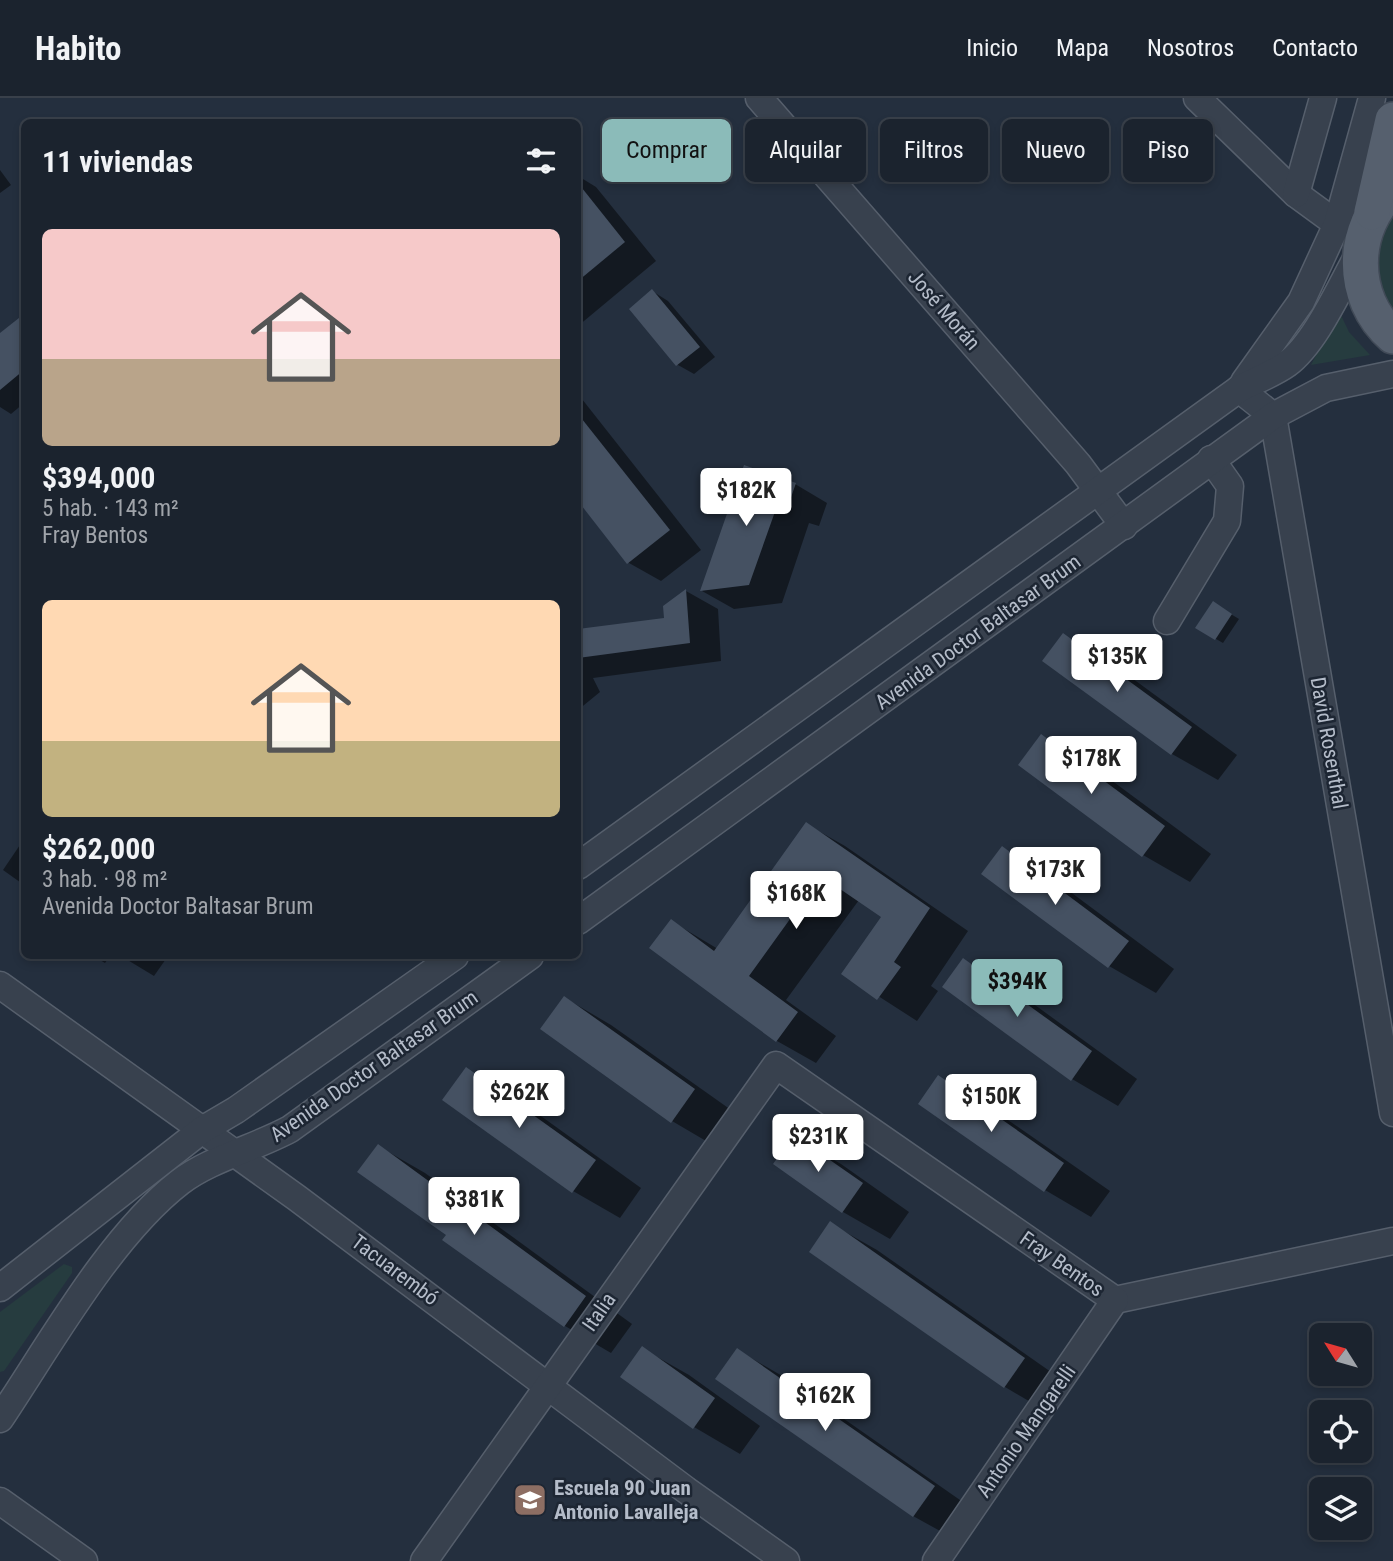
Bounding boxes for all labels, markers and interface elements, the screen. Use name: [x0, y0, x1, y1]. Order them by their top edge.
text: Habito: [35, 29, 122, 68]
text: Inicio: [966, 34, 1018, 62]
text: Mapa: [1056, 34, 1109, 62]
text: Nosotros: [1147, 34, 1234, 62]
text: Contacto: [1272, 34, 1358, 62]
chip: Comprar: [602, 119, 731, 182]
chip: Alquilar: [745, 119, 866, 182]
chip: Filtros: [880, 119, 988, 182]
chip: Nuevo: [1002, 119, 1109, 182]
chip: Piso: [1123, 119, 1213, 182]
icon: filters: [522, 142, 560, 180]
text: 11 viviendas: [42, 144, 193, 179]
street label: José Morán: [903, 265, 985, 355]
icon: home: [238, 274, 364, 400]
text: $394,000: [42, 460, 155, 495]
pin: $182K: [697, 468, 795, 528]
text: $182K: [716, 477, 776, 504]
text: 5 hab. · 143 m²: [42, 495, 179, 522]
text: Fray Bentos: [42, 522, 148, 549]
street label: Avenida Doctor Baltasar Brum: [871, 549, 1085, 715]
pin: $135K: [1068, 634, 1166, 694]
text: $135K: [1087, 643, 1147, 670]
icon: home: [238, 645, 364, 771]
street label: David Rosenthal: [1306, 675, 1352, 811]
pin: $178K: [1042, 736, 1140, 796]
text: $178K: [1061, 745, 1121, 772]
text: $262,000: [42, 831, 155, 866]
pin: $173K: [1006, 848, 1104, 907]
text: $173K: [1025, 856, 1085, 883]
text: 3 hab. · 98 m²: [42, 866, 167, 893]
pin: $168K: [747, 872, 845, 931]
text: $168K: [766, 880, 826, 907]
text: Avenida Doctor Baltasar Brum: [42, 893, 313, 920]
pin: $394K: [968, 960, 1066, 1019]
text: $394K: [987, 968, 1047, 995]
street label: Avenida Doctor Baltasar Brum: [266, 985, 482, 1147]
pin: $262K: [470, 1070, 568, 1130]
pin: $150K: [942, 1074, 1040, 1134]
text: $262K: [489, 1079, 549, 1106]
text: $150K: [961, 1083, 1021, 1110]
pin: $231K: [769, 1114, 867, 1174]
text: $231K: [788, 1123, 848, 1150]
pin: $381K: [425, 1178, 523, 1237]
text: $381K: [444, 1186, 504, 1213]
street label: Fray Bentos: [1015, 1226, 1109, 1302]
street label: Tacuarembó: [347, 1230, 443, 1310]
street label: Italia: [577, 1288, 621, 1336]
north arrow: [1309, 1323, 1372, 1386]
map controls: [1309, 1323, 1372, 1540]
street label: Antonio Mangarelli: [971, 1360, 1081, 1502]
pin: $162K: [776, 1374, 874, 1433]
text: $162K: [795, 1382, 855, 1409]
button: locate: [1309, 1400, 1372, 1463]
place label: Escuela 90 Juan Antonio Lavalleja: [554, 1476, 699, 1524]
button: layers: [1309, 1477, 1372, 1540]
school or university icon: Escuela 90 Juan Antonio Lavalleja: [511, 1481, 549, 1519]

